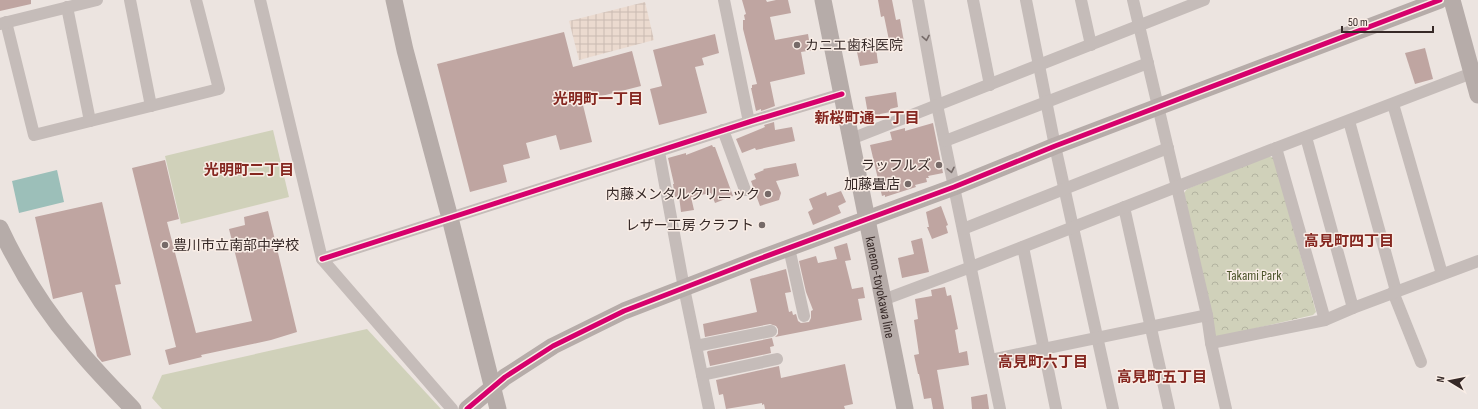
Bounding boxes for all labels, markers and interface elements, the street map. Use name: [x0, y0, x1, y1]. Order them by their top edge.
scale bar: [1342, 8, 1433, 34]
text: 50 m: [1348, 15, 1368, 30]
one-way arrow: [921, 35, 929, 41]
place label: カニエ歯科医院: [805, 37, 903, 54]
marker: カニエ歯科医院: [792, 40, 802, 50]
district label: 光明町一丁目: [553, 90, 643, 109]
district label: 新桜町通一丁目: [814, 109, 920, 128]
place label: ラッフルズ: [861, 157, 931, 174]
marker: ラッフルズ: [934, 160, 944, 170]
district label: 光明町二丁目: [204, 161, 294, 180]
one-way arrow: [946, 167, 955, 174]
place label: 加藤畳店: [844, 176, 900, 193]
marker: 加藤畳店: [903, 179, 913, 189]
place label: 内藤メンタルクリニック: [606, 186, 760, 203]
marker: 内藤メンタルクリニック: [763, 189, 773, 199]
place label: レザー工房 クラフト: [626, 217, 754, 234]
marker: レザー工房 クラフト: [757, 220, 767, 230]
district label: 高見町四丁目: [1304, 232, 1394, 251]
street label: kaneno-toyokawa line: [862, 235, 899, 340]
place label: 豊川市立南部中学校: [173, 237, 299, 254]
marker: 豊川市立南部中学校: [160, 240, 170, 250]
park label: Takami Park: [1226, 267, 1282, 284]
district label: 高見町六丁目: [998, 353, 1088, 372]
north arrow: [1430, 361, 1470, 401]
district label: 高見町五丁目: [1117, 368, 1207, 387]
text: N: [1434, 375, 1448, 383]

